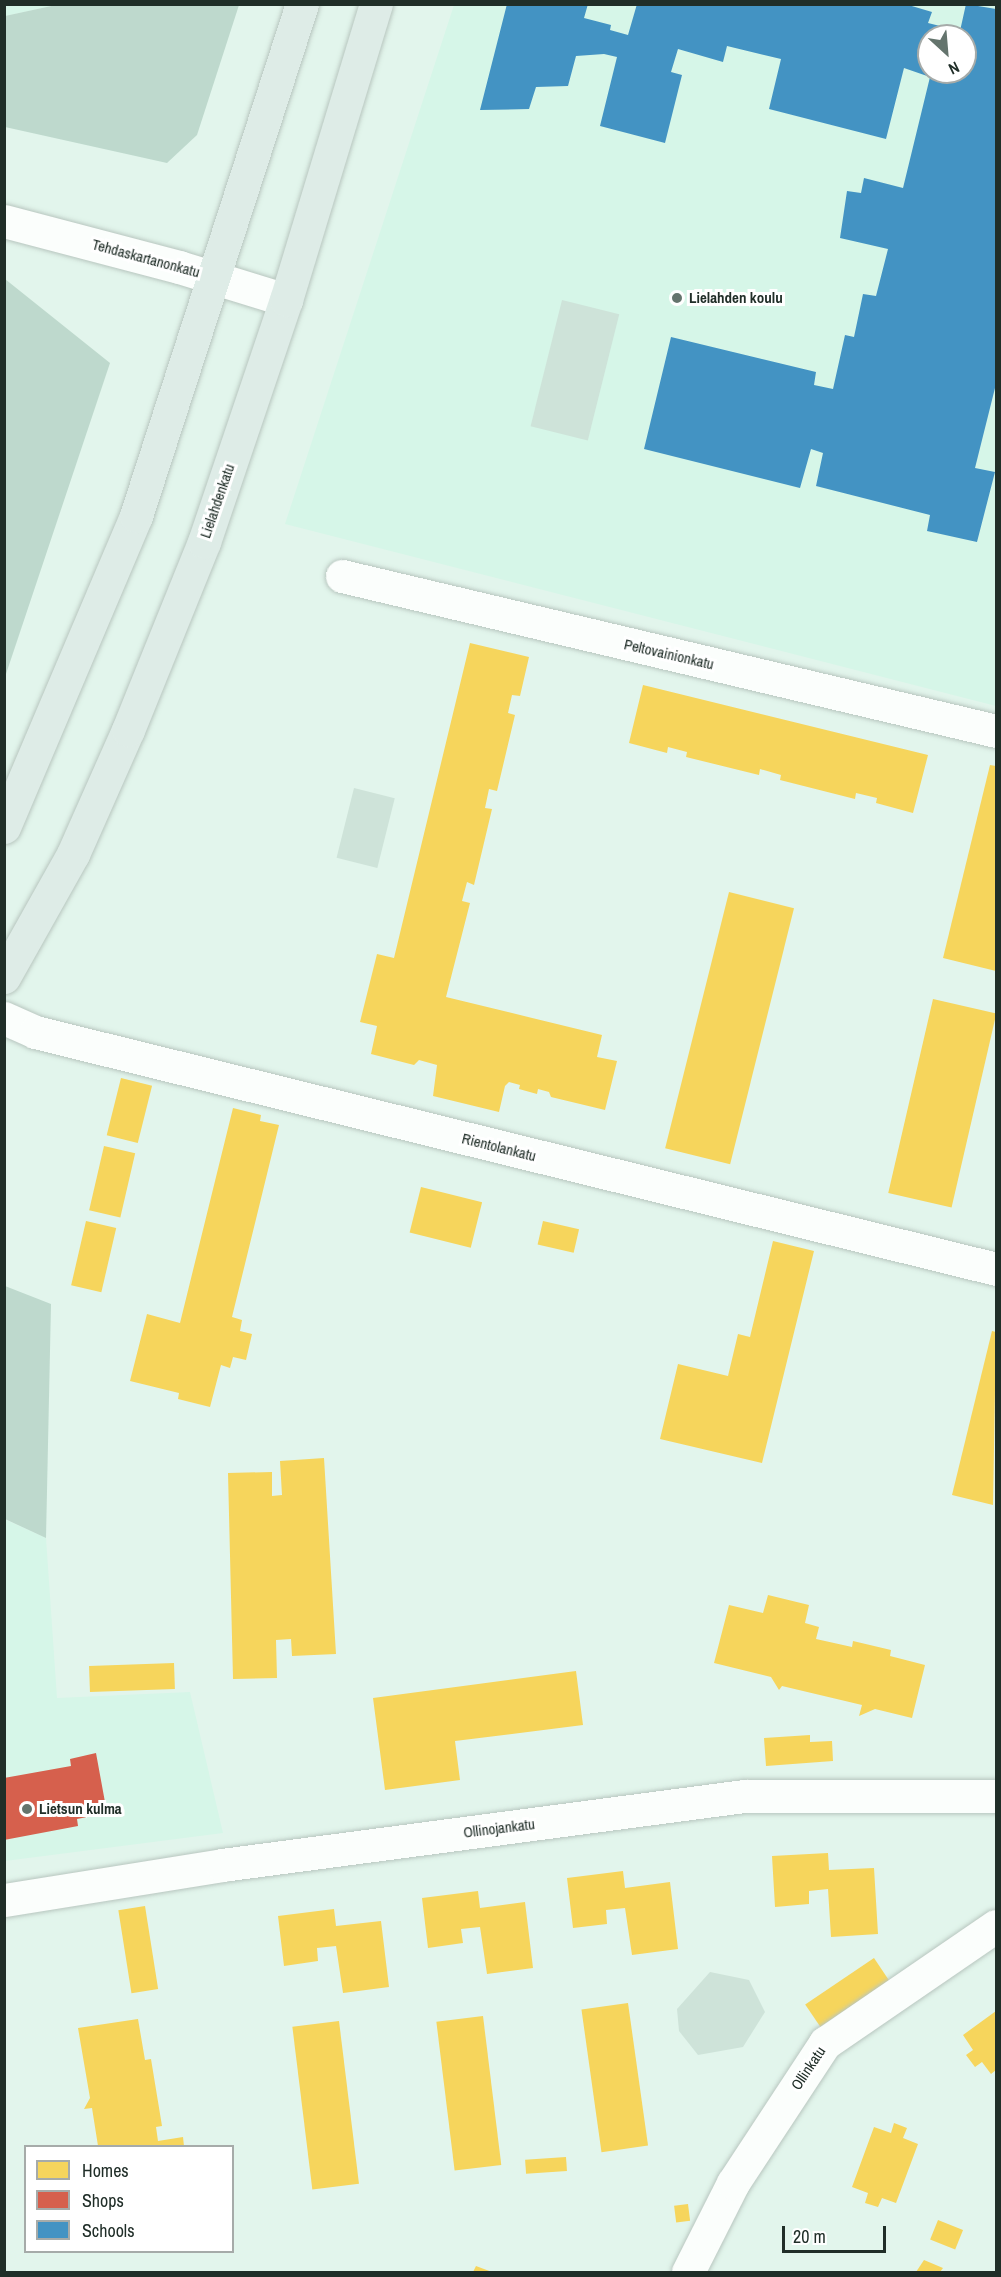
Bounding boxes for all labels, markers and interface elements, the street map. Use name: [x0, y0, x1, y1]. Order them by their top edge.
north arrow: [917, 24, 977, 84]
text: N: [945, 56, 963, 80]
street label: Tehdaskartanonkatu: [90, 235, 202, 281]
place label: Lielahden koulu: [689, 289, 783, 307]
marker: Lielahden koulu: [670, 291, 684, 305]
street label: Lielahdenkatu: [196, 462, 238, 540]
street label: Peltovainionkatu: [622, 635, 716, 673]
street label: Rientolankatu: [460, 1129, 538, 1165]
place label: Lietsun kulma: [39, 1800, 122, 1818]
marker: Lietsun kulma: [20, 1802, 34, 1816]
street label: Ollinojankatu: [462, 1815, 536, 1841]
street label: Ollinkatu: [787, 2043, 829, 2093]
legend: [24, 2145, 234, 2253]
text: Homes: [82, 2158, 129, 2183]
text: Shops: [82, 2188, 124, 2213]
scale bar: [785, 2214, 888, 2252]
text: Schools: [82, 2218, 135, 2243]
text: 20 m: [793, 2224, 826, 2249]

